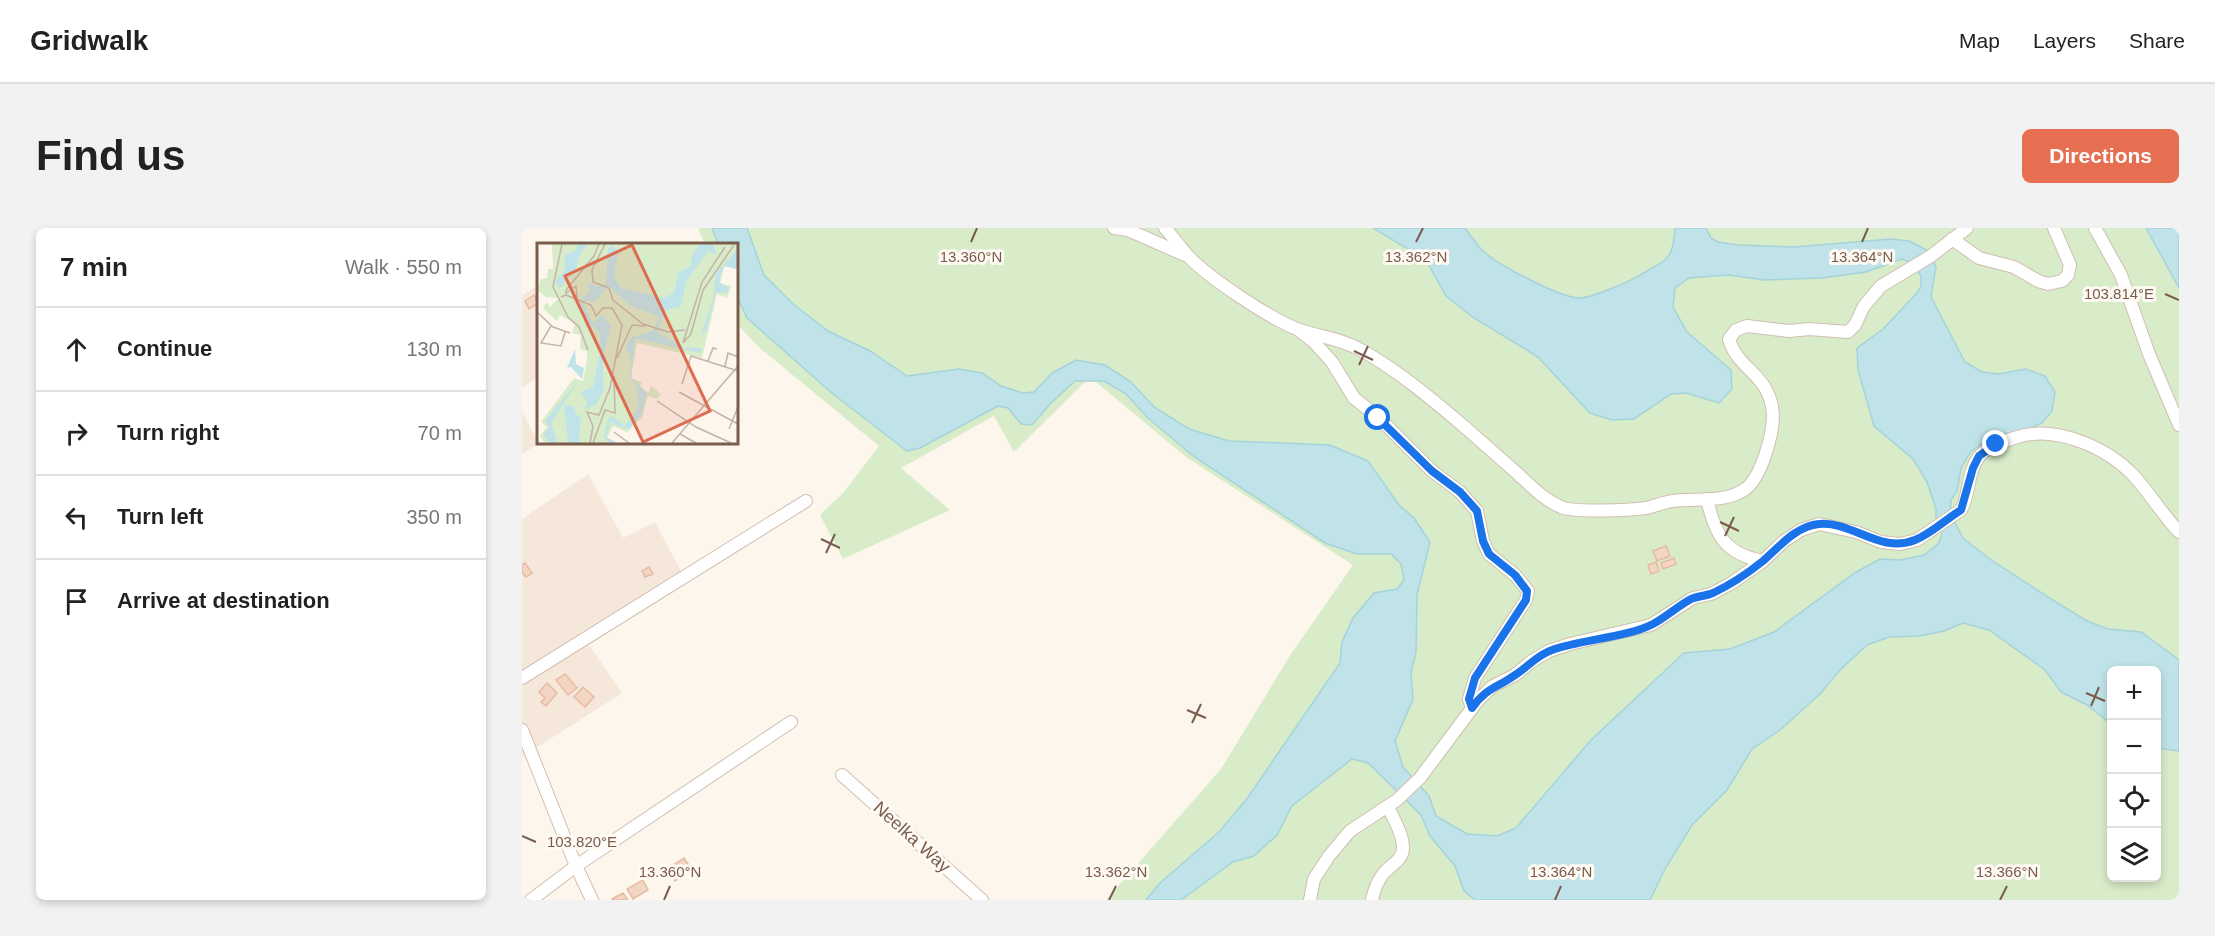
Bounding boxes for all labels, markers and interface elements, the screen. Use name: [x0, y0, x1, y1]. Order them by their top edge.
text: Gridwalk: [30, 25, 148, 56]
text: Map: [1959, 29, 2000, 52]
text: Layers: [2033, 29, 2096, 52]
text: Share: [2129, 29, 2185, 52]
button: Directions: [2022, 129, 2179, 183]
text: Find us: [36, 132, 185, 179]
inset map: [537, 243, 738, 444]
text: 13.360°N: [940, 248, 1002, 265]
text: 13.362°N: [1385, 248, 1447, 265]
text: 13.364°N: [1831, 248, 1893, 265]
text: 7 min: [60, 252, 128, 282]
text: Walk · 550 m: [345, 256, 462, 278]
text: 103.814°E: [2084, 285, 2154, 302]
icon: ahead: [60, 333, 93, 366]
text: Continue: [117, 336, 212, 361]
text: 130 m: [406, 338, 462, 360]
route start: [1364, 404, 1390, 430]
icon: right: [60, 417, 93, 450]
text: Turn right: [117, 420, 219, 445]
text: 70 m: [418, 422, 462, 444]
route end: [1982, 430, 2008, 456]
icon: left: [60, 501, 93, 534]
text: Turn left: [117, 504, 203, 529]
text: 350 m: [406, 506, 462, 528]
icon: arrive: [60, 585, 93, 618]
text: Arrive at destination: [117, 588, 330, 613]
map controls: [2107, 666, 2161, 882]
button: +: [2107, 666, 2161, 720]
button: −: [2107, 720, 2161, 774]
button: locate: [2107, 774, 2161, 828]
street label: Neelka Way: [869, 797, 955, 877]
button: layers: [2107, 828, 2161, 882]
text: 103.820°E: [547, 833, 617, 850]
text: 13.360°N: [639, 863, 701, 880]
text: 13.362°N: [1085, 863, 1147, 880]
text: 13.364°N: [1530, 863, 1592, 880]
text: 13.366°N: [1976, 863, 2038, 880]

